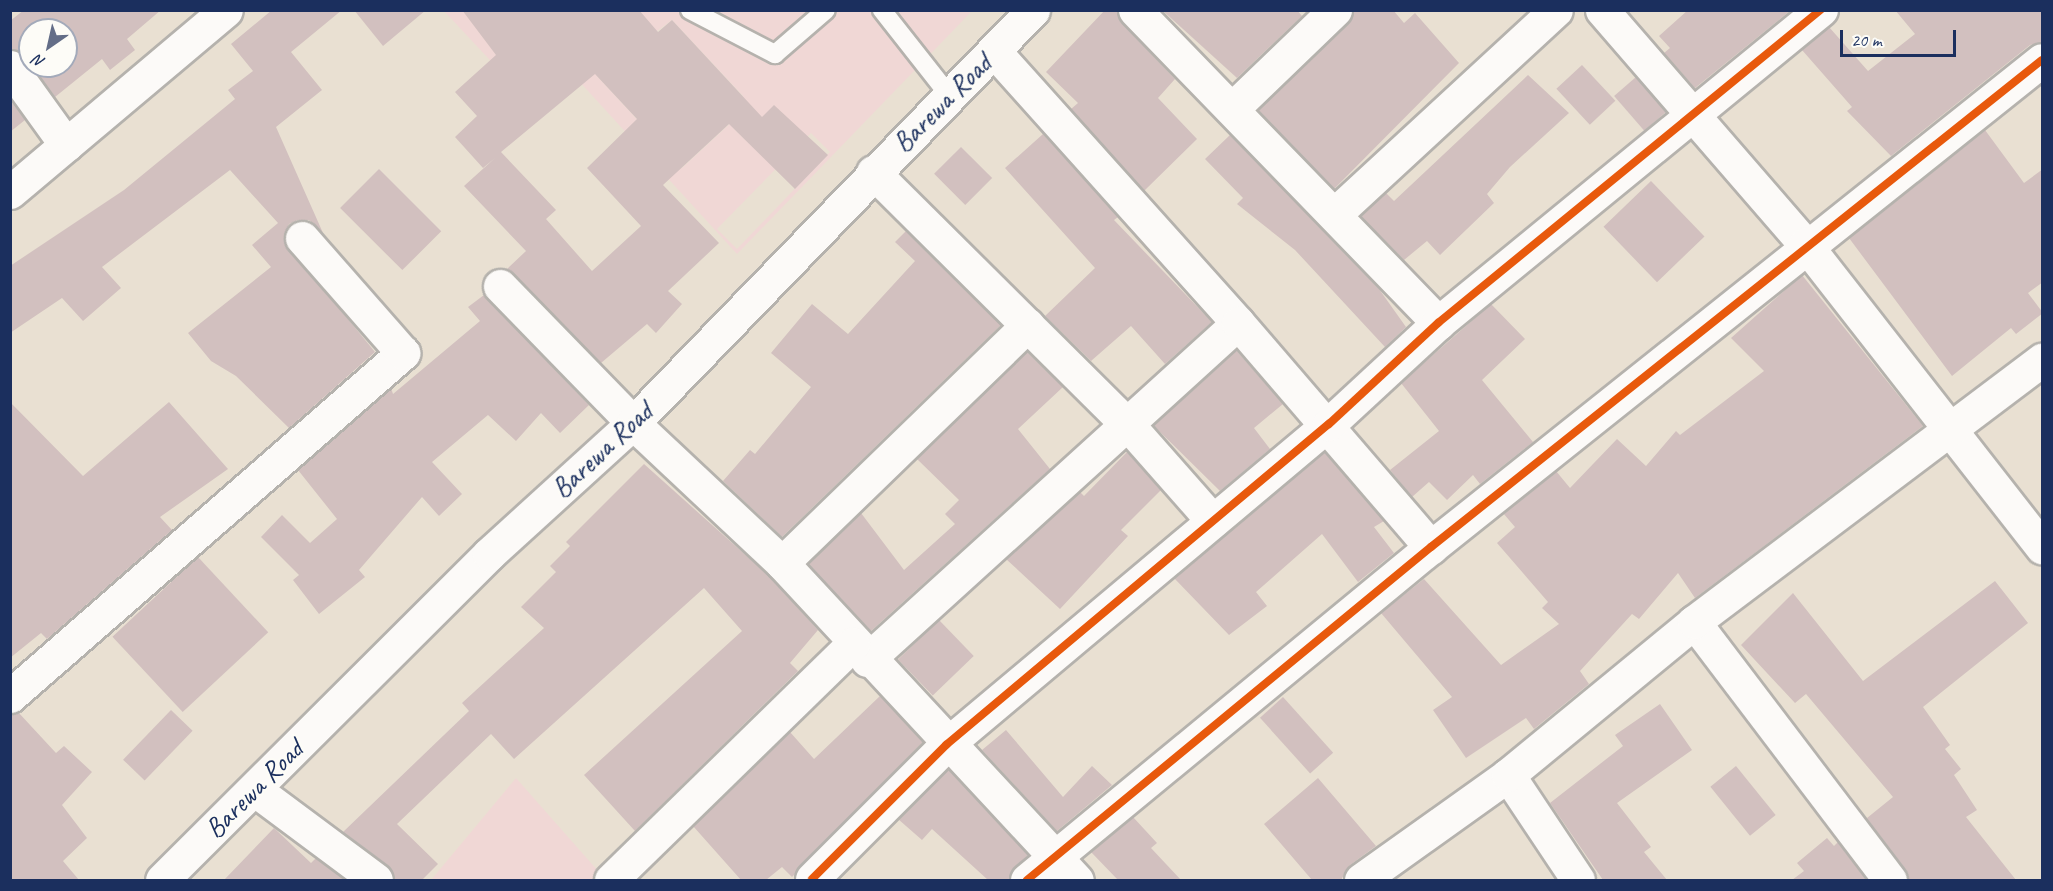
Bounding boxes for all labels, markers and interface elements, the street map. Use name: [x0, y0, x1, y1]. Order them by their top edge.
north arrow: [18, 18, 78, 78]
scale bar: [1843, 18, 1958, 56]
text: 20 m: [1851, 29, 1882, 51]
street label: Barewa Road: [886, 47, 998, 159]
text: N: [29, 50, 49, 72]
street label: Barewa Road: [545, 395, 659, 505]
street label: Barewa Road: [198, 733, 310, 845]

